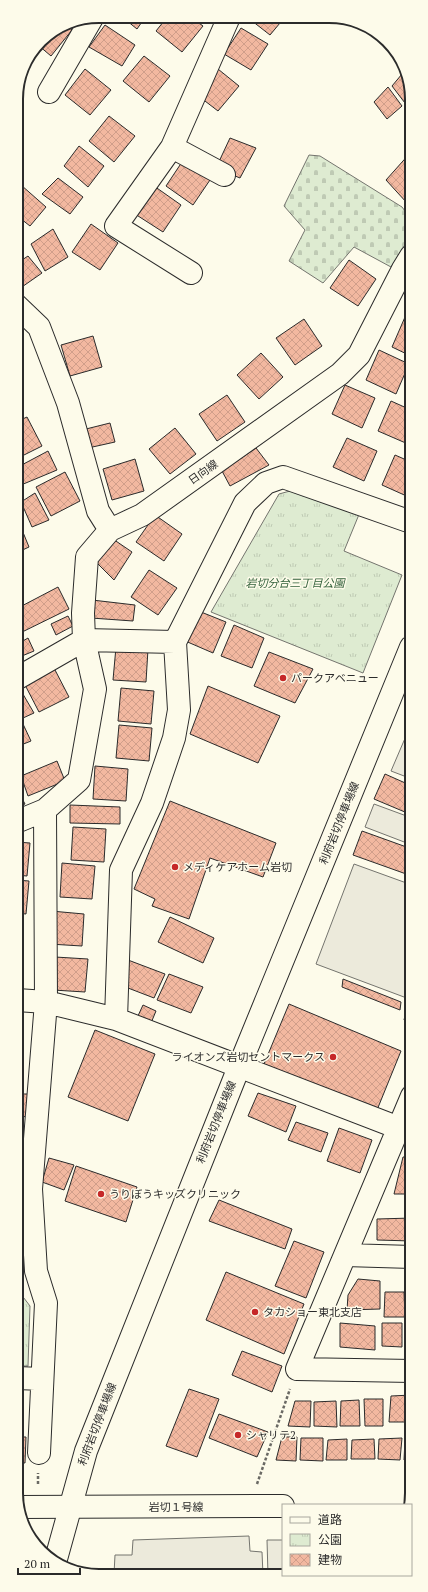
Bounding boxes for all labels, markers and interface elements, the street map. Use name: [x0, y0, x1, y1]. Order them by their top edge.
street label: 日向線: [185, 457, 221, 487]
park label: 岩切分台三丁目公園: [246, 576, 346, 590]
place label: パークアベニュー: [291, 671, 379, 685]
marker: パークアベニュー: [278, 673, 288, 683]
street label: 利府岩切停車場線: [316, 780, 362, 866]
place label: メディケアホーム岩切: [183, 860, 292, 874]
marker: メディケアホーム岩切: [170, 862, 180, 872]
place label: ライオンズ岩切セントマークス: [172, 1050, 325, 1064]
marker: ライオンズ岩切セントマークス: [328, 1052, 338, 1062]
street label: 利府岩切停車場線: [193, 1079, 239, 1165]
place label: うりぼうキッズクリニック: [109, 1187, 241, 1201]
marker: うりぼうキッズクリニック: [96, 1189, 106, 1199]
place label: タカショー東北支店: [263, 1305, 362, 1319]
marker: タカショー東北支店: [250, 1307, 260, 1317]
street label: 利府岩切停車場線: [75, 1380, 119, 1468]
place label: シャリテ2: [246, 1428, 296, 1442]
marker: シャリテ2: [233, 1430, 243, 1440]
street label: 岩切１号線: [149, 1500, 204, 1514]
legend: [282, 1504, 412, 1576]
text: 道路: [318, 1512, 342, 1527]
text: 公園: [318, 1532, 342, 1547]
scale bar: [18, 1550, 80, 1576]
text: 建物: [318, 1552, 342, 1567]
text: 20 m: [24, 1556, 51, 1571]

